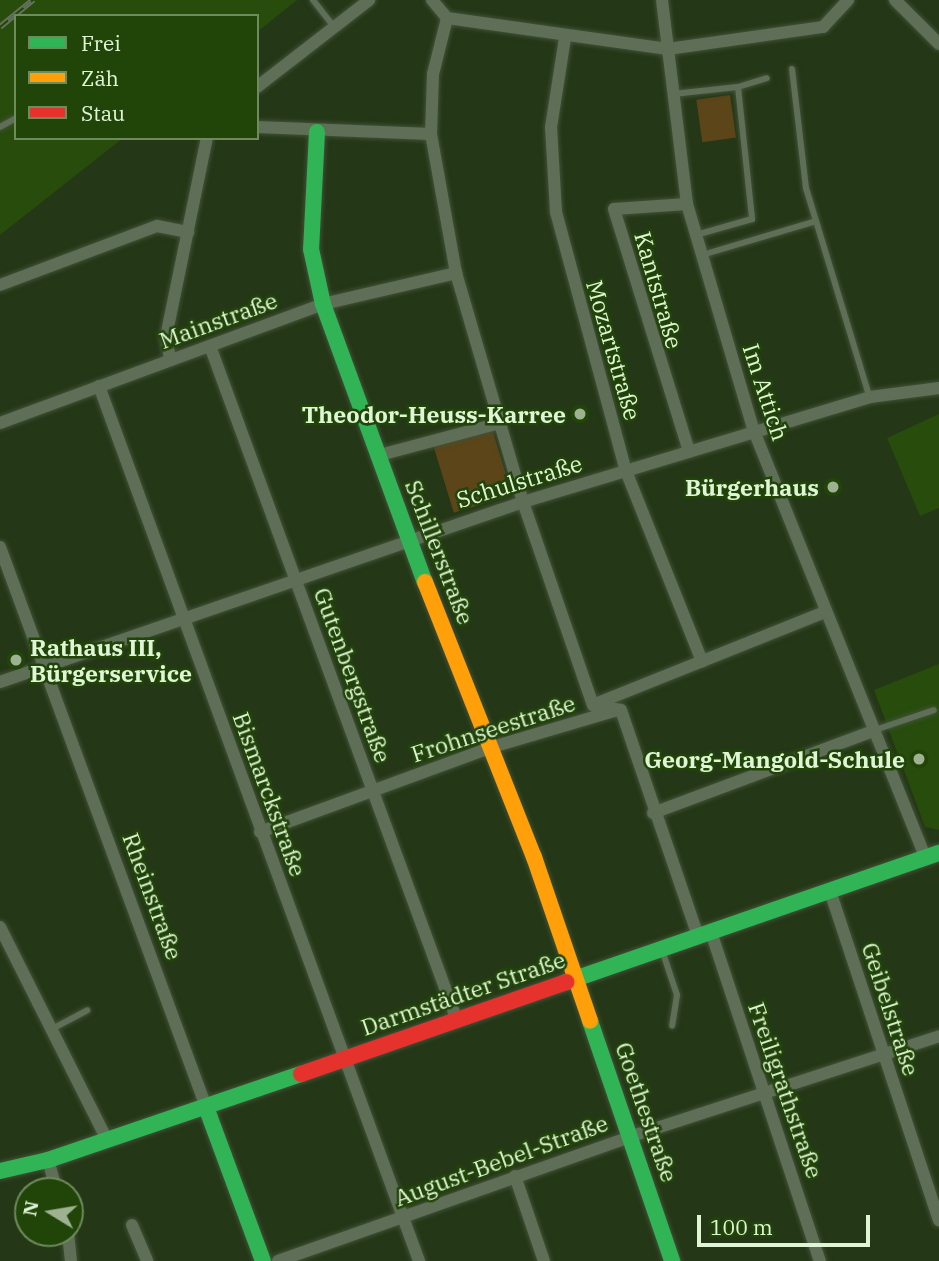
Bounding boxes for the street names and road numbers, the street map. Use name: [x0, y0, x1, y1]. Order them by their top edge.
street label: Kantstraße: [629, 228, 689, 352]
street label: Mozartstraße: [581, 277, 647, 423]
street label: Mainstraße: [155, 286, 281, 354]
street label: Im Attich: [737, 340, 795, 444]
street label: Schulstraße: [453, 449, 585, 513]
street label: Schillerstraße: [400, 476, 480, 628]
street label: Gutenbergstraße: [309, 584, 397, 766]
street label: Frohnseestraße: [407, 688, 579, 768]
street label: Bismarckstraße: [227, 708, 313, 880]
street label: Rheinstraße: [117, 829, 189, 963]
street label: Geibelstraße: [856, 939, 926, 1079]
street label: Darmstädter Straße: [357, 945, 569, 1041]
street label: Freiligrathstraße: [743, 998, 829, 1182]
street label: Goethestraße: [610, 1039, 684, 1185]
street label: August-Bebel-Straße: [391, 1109, 611, 1211]

